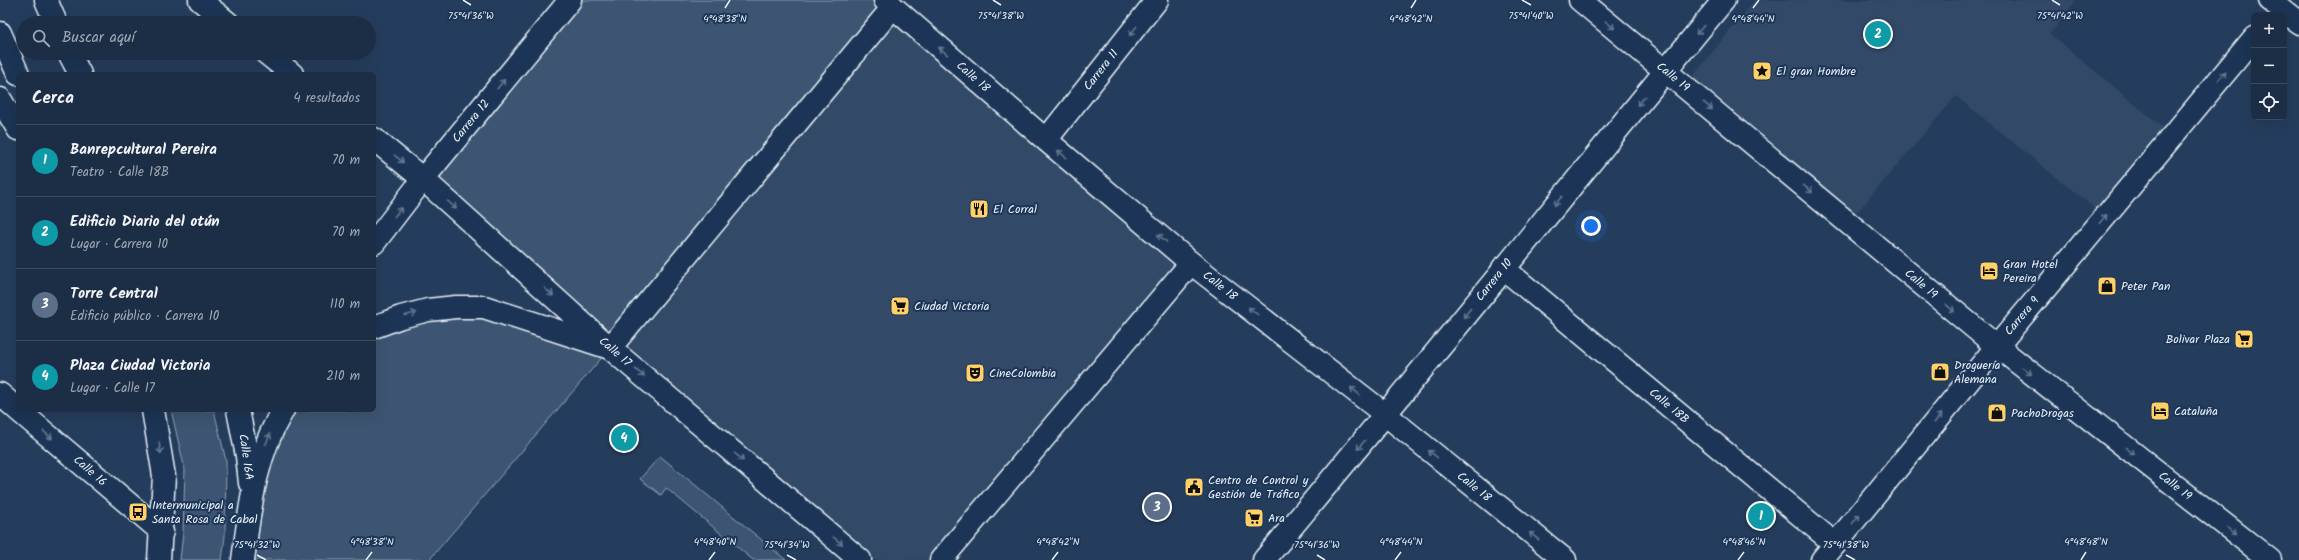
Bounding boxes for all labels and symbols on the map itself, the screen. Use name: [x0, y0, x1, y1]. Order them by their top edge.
text: 75°41'36"W: [448, 8, 494, 24]
text: 75°41'38"W: [978, 8, 1024, 24]
text: 75°41'40"W: [1508, 8, 1554, 24]
text: 75°41'42"W: [2037, 8, 2083, 24]
text: 4°48'38"N: [703, 11, 747, 27]
text: 4°48'42"N: [1389, 11, 1433, 27]
text: 4°48'44"N: [1732, 11, 1775, 27]
pin: 2: [1865, 19, 1891, 49]
one-way arrow: [1605, 20, 1615, 29]
one-way arrow: [1128, 25, 1137, 36]
one-way arrow: [1695, 25, 1704, 35]
street label: Carrera 11: [1079, 45, 1123, 95]
one-way arrow: [938, 46, 948, 55]
street label: Calle 18: [952, 57, 995, 98]
street label: Calle 19: [1652, 57, 1694, 97]
place icon: El gran Hombre: [1751, 60, 1773, 82]
place label: El gran Hombre: [1776, 62, 1857, 81]
one-way arrow: [2217, 71, 2226, 81]
one-way arrow: [497, 78, 506, 89]
street label: Carrera 12: [447, 95, 495, 147]
one-way arrow: [1636, 96, 1645, 107]
one-way arrow: [1702, 101, 1713, 110]
one-way arrow: [1057, 150, 1068, 159]
one-way arrow: [393, 155, 404, 163]
one-way arrow: [1802, 185, 1813, 194]
one-way arrow: [1554, 196, 1563, 207]
restaurant icon: El Corral: [968, 198, 990, 220]
one-way arrow: [447, 200, 457, 210]
place label: El Corral: [993, 200, 1037, 219]
one-way arrow: [394, 206, 402, 217]
one-way arrow: [2098, 214, 2107, 224]
your location: [1581, 216, 1601, 236]
one-way arrow: [1156, 234, 1167, 243]
street label: Carrera 10: [1471, 254, 1517, 306]
place label: Gran Hotel Pereira: [2003, 255, 2058, 288]
hotel icon: Gran Hotel Pereira: [1978, 260, 2000, 282]
street label: Calle 19: [1900, 264, 1942, 304]
street label: Calle 18: [1198, 266, 1242, 306]
shop icon: Peter Pan: [2096, 275, 2118, 297]
place label: Peter Pan: [2121, 277, 2170, 296]
one-way arrow: [543, 287, 554, 296]
street label: Carrera 9: [2000, 292, 2044, 340]
supermarket icon: Ciudad Victoria: [889, 295, 911, 317]
place label: Ciudad Victoria: [914, 297, 990, 316]
one-way arrow: [1945, 304, 1956, 313]
one-way arrow: [1247, 307, 1258, 316]
one-way arrow: [1463, 308, 1471, 319]
one-way arrow: [404, 310, 417, 317]
supermarket icon: Bolivar Plaza: [2233, 328, 2255, 350]
place label: Bolivar Plaza: [2166, 330, 2230, 349]
street label: Calle 17: [594, 332, 636, 372]
place label: Droguería Alemana: [1954, 356, 2001, 389]
shop icon: Droguería Alemana: [1929, 361, 1951, 383]
theatre icon: CineColombia: [964, 362, 986, 384]
place label: CineColombia: [989, 364, 1057, 383]
one-way arrow: [2022, 366, 2033, 375]
one-way arrow: [634, 369, 645, 378]
street label: Calle 18B: [1645, 383, 1693, 429]
one-way arrow: [1350, 387, 1361, 396]
hotel icon: Cataluña: [2149, 400, 2171, 422]
shop icon: PachoDrogas: [1986, 402, 2008, 424]
place label: Cataluña: [2174, 402, 2218, 421]
place label: PachoDrogas: [2011, 404, 2074, 423]
one-way arrow: [1934, 413, 1942, 424]
pin: 4: [611, 423, 637, 453]
one-way arrow: [43, 431, 53, 440]
street label: Calle 16A: [233, 433, 259, 481]
one-way arrow: [265, 434, 272, 446]
one-way arrow: [1356, 440, 1365, 450]
one-way arrow: [156, 442, 164, 455]
one-way arrow: [2124, 446, 2135, 455]
one-way arrow: [1427, 450, 1438, 459]
street label: Calle 16: [69, 451, 111, 491]
one-way arrow: [733, 453, 744, 462]
street label: Calle 18: [1453, 467, 1496, 507]
street label: Calle 19: [2154, 467, 2196, 505]
place label: Centro de Control y Gestión de Tráfico: [1208, 471, 1309, 504]
public building icon: Centro de Control y Gestión de Tráfico: [1183, 476, 1205, 498]
pin: 3: [1144, 492, 1170, 522]
place label: Intermunicipal a Santa Rosa de Cabal: [152, 496, 257, 529]
bus stop icon: Intermunicipal a Santa Rosa de Cabal: [127, 501, 149, 523]
pin: 1: [1748, 501, 1774, 531]
supermarket icon: Ara: [1243, 507, 1265, 529]
place label: Ara: [1268, 509, 1285, 528]
one-way arrow: [1851, 514, 1860, 524]
one-way arrow: [2227, 526, 2238, 535]
one-way arrow: [1529, 531, 1540, 540]
text: 4°48'38"N: [350, 534, 394, 550]
text: 4°48'40"N: [694, 534, 736, 550]
text: 4°48'42"N: [1036, 534, 1080, 550]
text: 4°48'44"N: [1380, 534, 1423, 550]
text: 4°48'46"N: [1722, 534, 1766, 550]
text: 4°48'48"N: [2064, 534, 2108, 550]
text: 75°41'32"W: [234, 537, 280, 553]
text: 75°41'34"W: [764, 537, 810, 553]
one-way arrow: [833, 537, 843, 546]
text: 75°41'36"W: [1294, 537, 1340, 553]
text: 75°41'38"W: [1823, 537, 1869, 553]

